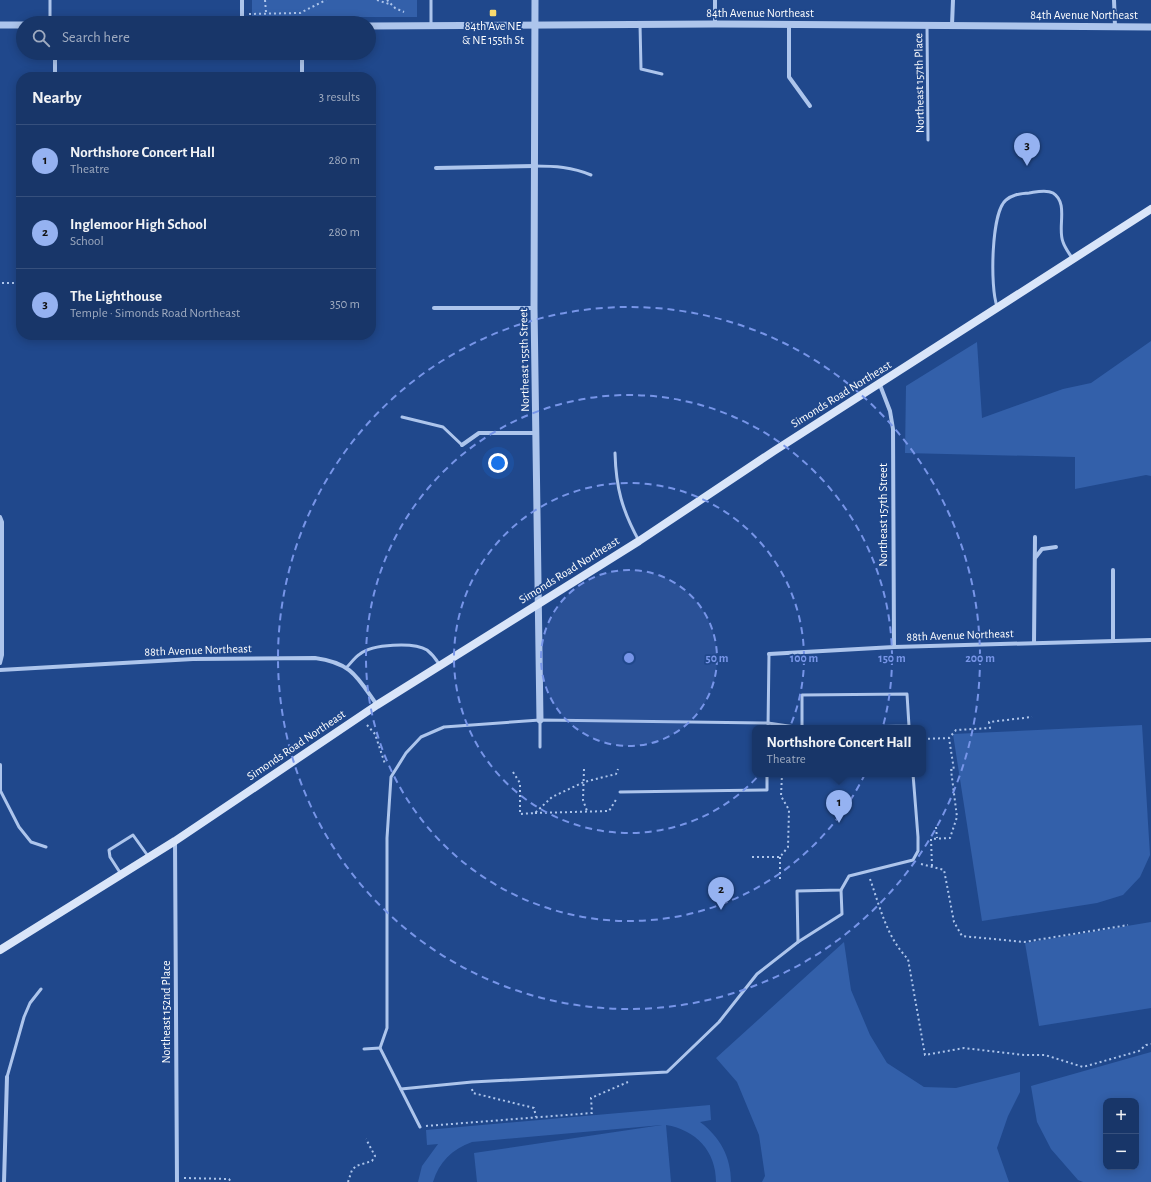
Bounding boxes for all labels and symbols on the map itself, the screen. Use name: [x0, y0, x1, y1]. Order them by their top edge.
street label: 84th Avenue Northeast: [706, 7, 814, 19]
marker: 84th Ave NE & NE 155th St: [488, 8, 498, 18]
street label: 84th Avenue Northeast: [1030, 9, 1138, 21]
place label: 84th Ave NE & NE 155th St: [462, 20, 524, 46]
street label: Northeast 157th Place: [912, 33, 926, 133]
pin: 3: [1014, 133, 1040, 166]
street label: Northeast 155th Street: [517, 308, 531, 412]
street label: Simonds Road Northeast: [789, 358, 893, 430]
your location: [488, 453, 508, 473]
street label: Northeast 157th Street: [877, 463, 889, 567]
street label: Simonds Road Northeast: [517, 534, 621, 606]
street label: 88th Avenue Northeast: [906, 627, 1014, 643]
street label: 88th Avenue Northeast: [144, 642, 252, 658]
centre of rings: [622, 651, 636, 665]
text: 50 m: [706, 652, 729, 664]
text: 100 m: [790, 652, 818, 664]
text: 150 m: [878, 652, 906, 664]
text: 200 m: [965, 652, 995, 664]
street label: Simonds Road Northeast: [245, 708, 347, 782]
pin: 1: [826, 790, 852, 823]
pin: 2: [708, 877, 734, 910]
street label: Northeast 152nd Place: [160, 961, 172, 1063]

